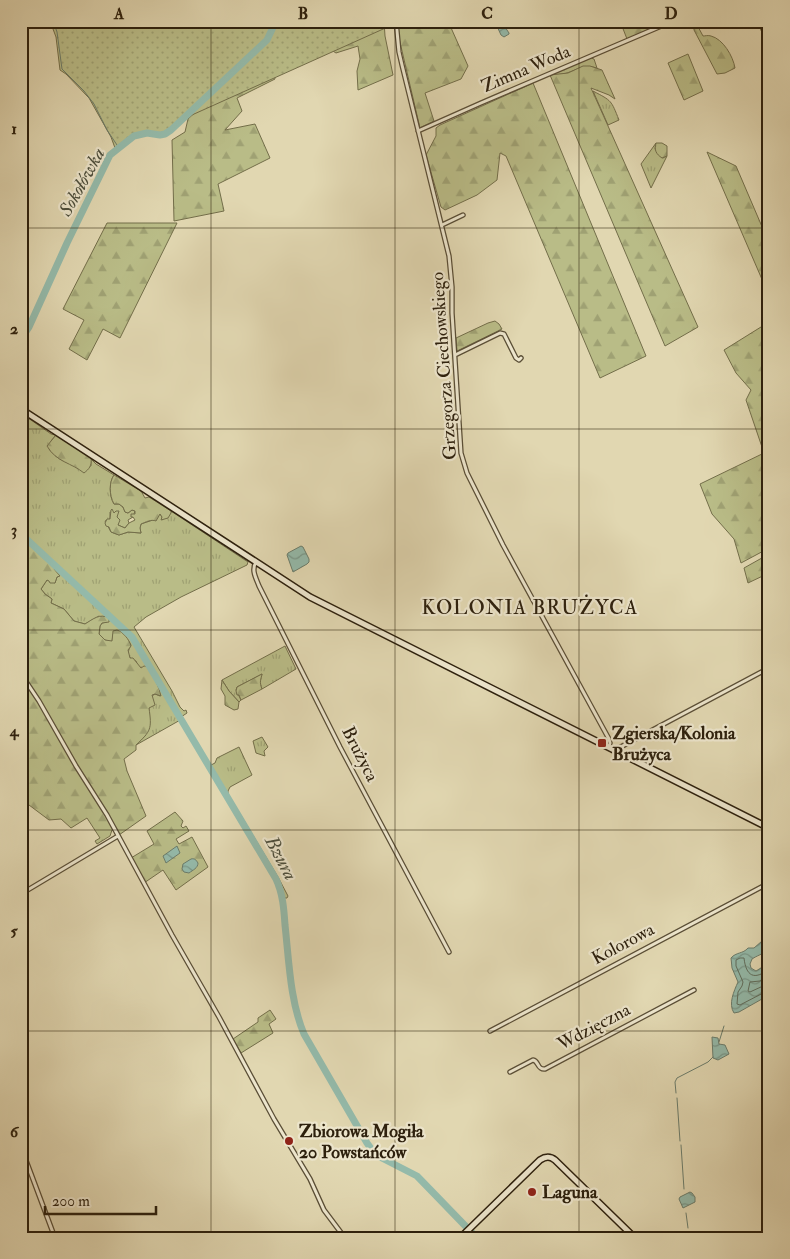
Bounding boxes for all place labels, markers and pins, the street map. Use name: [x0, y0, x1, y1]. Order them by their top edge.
place label: Zgierska/Kolonia Brużyca: [612, 722, 736, 766]
marker: Zgierska/Kolonia Brużyca: [596, 737, 608, 749]
place label: Zbiorowa Mogiła 20 Powstańców: [299, 1120, 424, 1164]
marker: Zbiorowa Mogiła 20 Powstańców: [283, 1135, 295, 1147]
place label: Laguna: [542, 1181, 598, 1204]
marker: Laguna: [526, 1186, 538, 1198]

